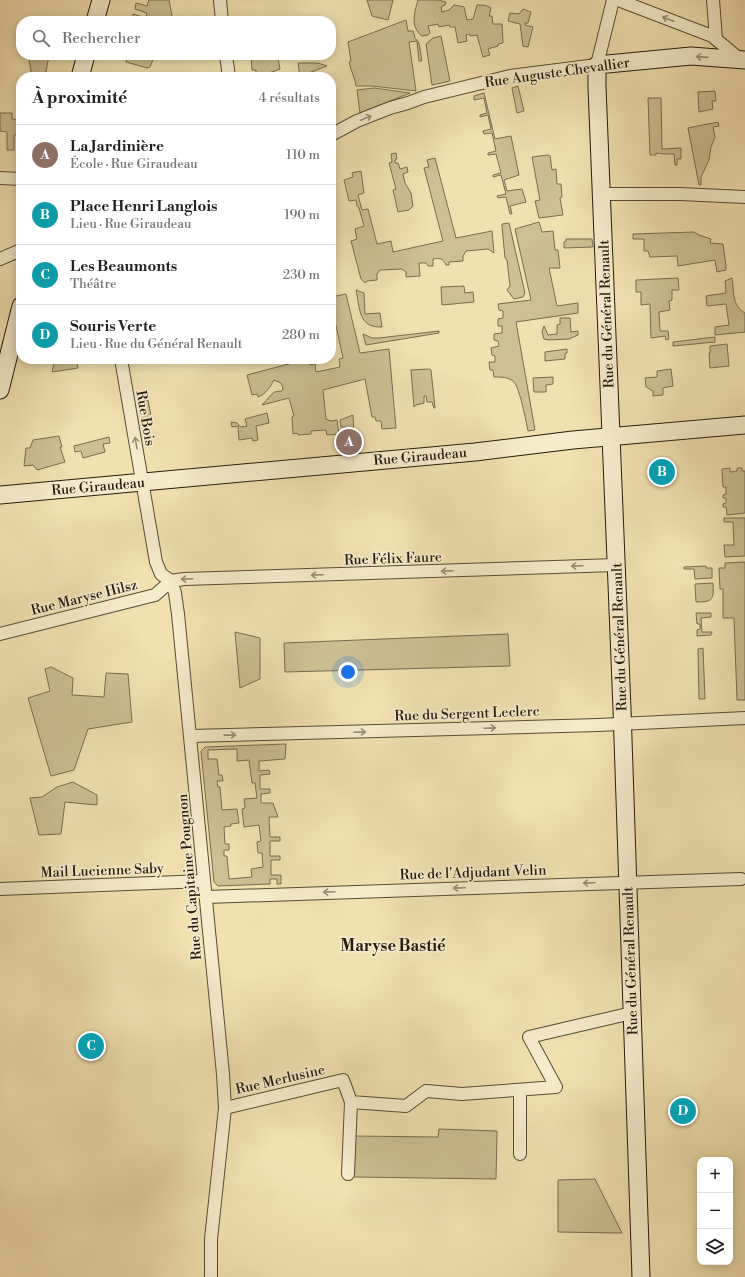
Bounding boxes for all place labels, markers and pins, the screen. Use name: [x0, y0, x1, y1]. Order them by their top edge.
pin: A: [336, 427, 362, 457]
pin: B: [649, 457, 675, 487]
pin: C: [78, 1031, 104, 1061]
pin: D: [670, 1096, 696, 1126]

